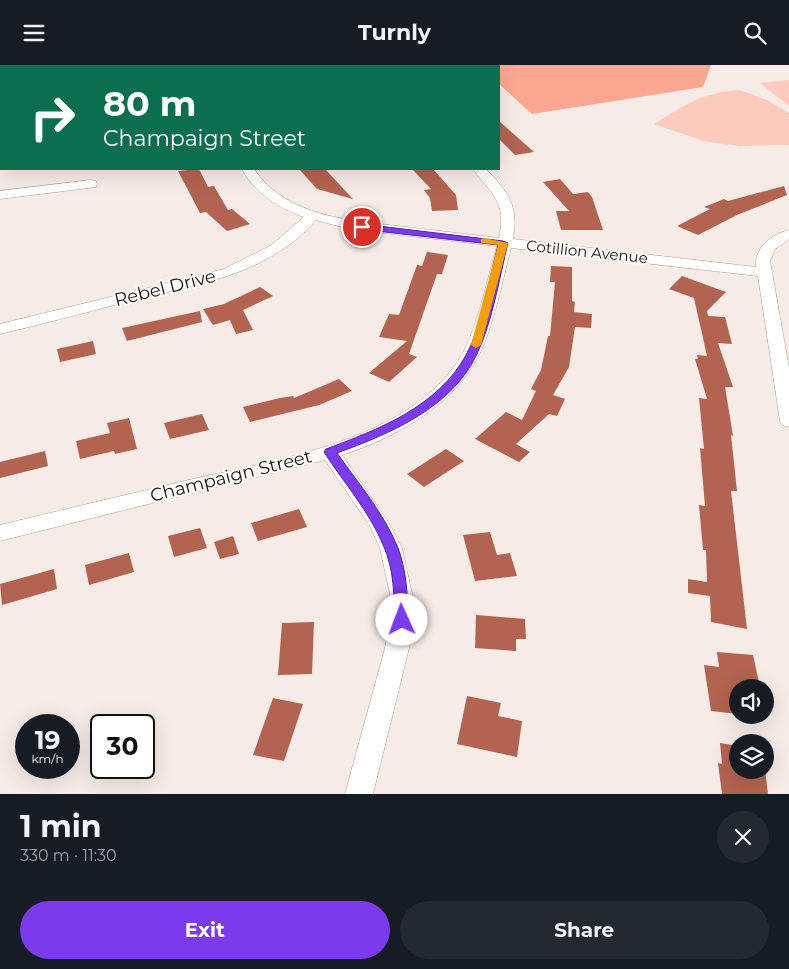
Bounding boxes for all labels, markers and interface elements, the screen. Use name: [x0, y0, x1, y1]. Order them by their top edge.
icon: menu: [20, 19, 48, 47]
text: Turnly: [358, 19, 431, 46]
icon: search: [741, 19, 769, 47]
text: 80 m: [103, 82, 197, 125]
icon: right: [20, 85, 85, 150]
text: Champaign Street: [103, 125, 306, 152]
pin: [341, 206, 383, 248]
icon: arrive: [348, 213, 376, 241]
street label: Cotillion Avenue: [525, 236, 649, 267]
street label: Rebel Drive: [112, 265, 218, 311]
street label: Champaign Street: [148, 445, 314, 507]
position arrow: [375, 593, 427, 645]
map controls: [729, 679, 774, 779]
button: sound: [729, 679, 774, 724]
speed limit sign: 30: [90, 714, 155, 779]
text: 19: [35, 725, 60, 755]
button: layers: [729, 734, 774, 779]
text: km/h: [31, 751, 64, 766]
text: 1 min: [20, 808, 101, 845]
button: close: [717, 811, 769, 863]
text: 330 m · 11:30: [20, 846, 117, 865]
button: Exit: [20, 901, 390, 959]
button: Share: [400, 901, 769, 959]

